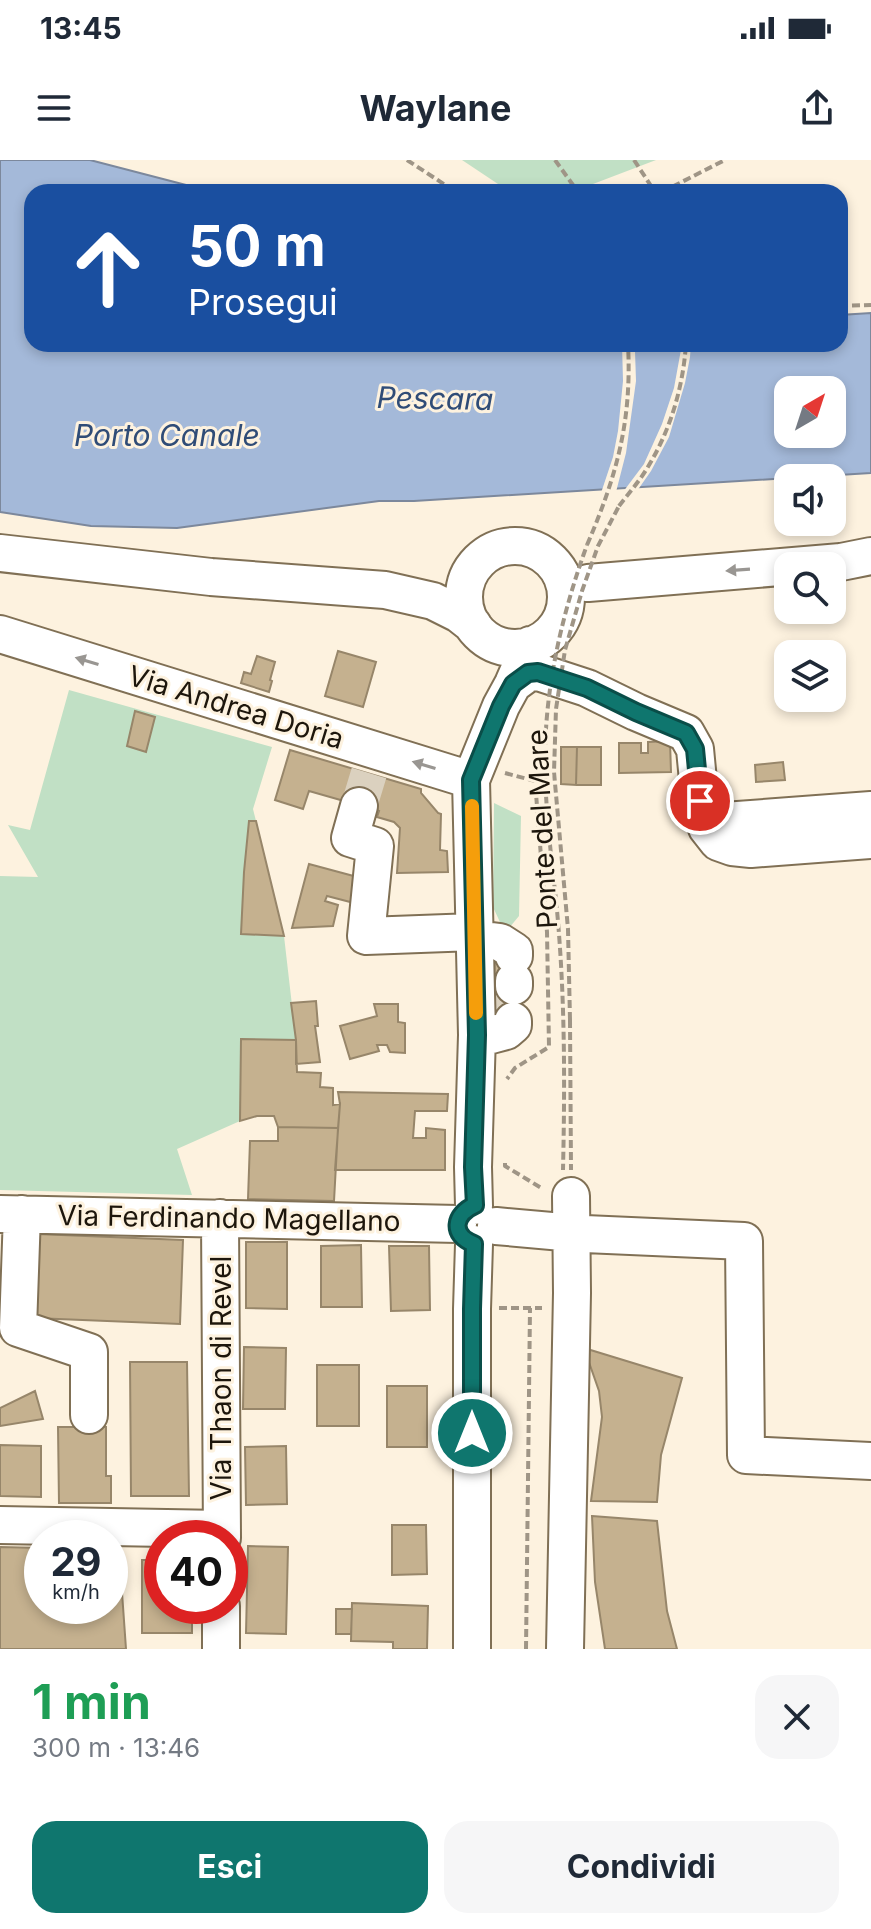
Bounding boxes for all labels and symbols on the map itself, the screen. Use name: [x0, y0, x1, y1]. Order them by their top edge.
north arrow: [774, 376, 846, 448]
water label: Pescara: [376, 379, 494, 417]
water label: Porto Canale: [74, 417, 260, 453]
one-way arrow: [725, 564, 750, 577]
one-way arrow: [75, 654, 99, 667]
street label: Via Andrea Doria: [124, 658, 348, 756]
street label: Ponte del Mare: [520, 728, 564, 930]
one-way arrow: [411, 759, 435, 771]
pin: [666, 767, 734, 835]
street label: Via Ferdinando Magellano: [57, 1198, 401, 1238]
street label: Via Thaon di Revel: [204, 1256, 238, 1500]
position arrow: [430, 1391, 514, 1475]
speed limit sign: 40: [144, 1520, 248, 1624]

